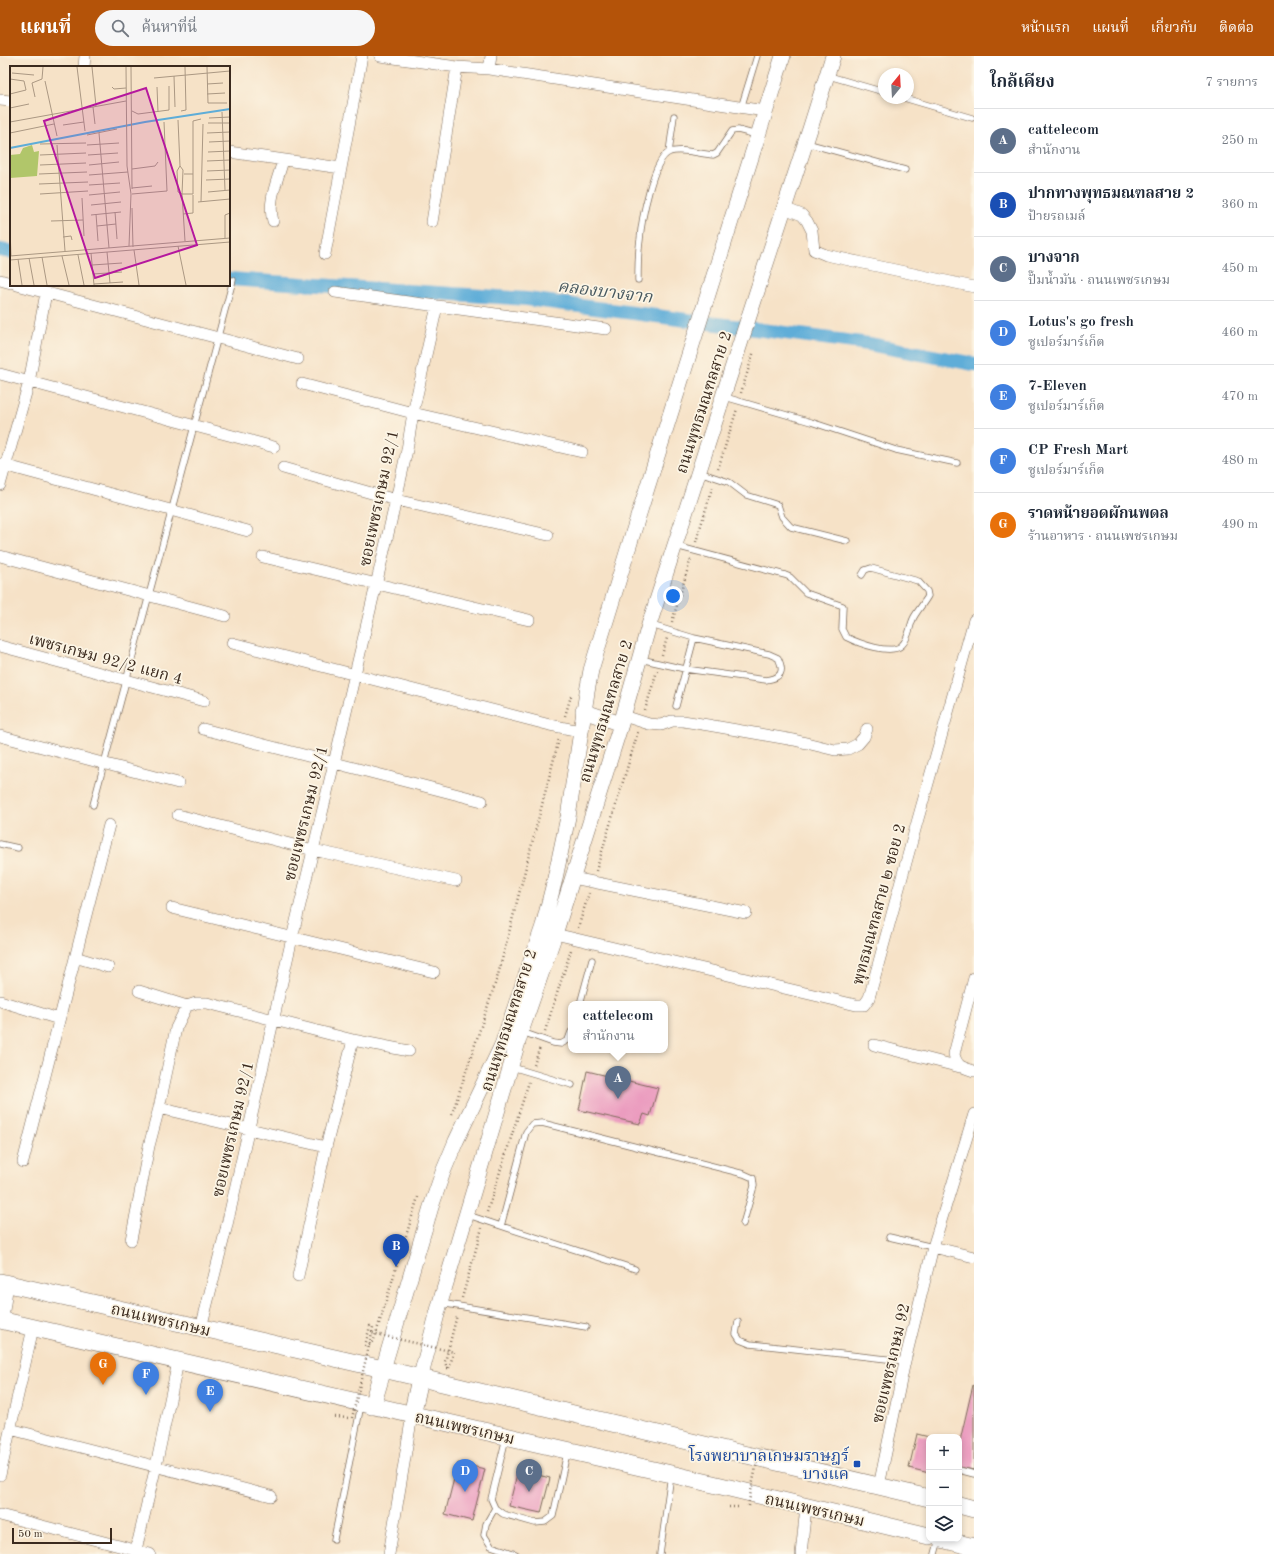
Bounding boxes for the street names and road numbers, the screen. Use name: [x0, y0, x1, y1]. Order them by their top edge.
street label: ถนนพุทธมณฑลสาย 2: [674, 329, 737, 476]
street label: ซอยเพชรเกษม 92/1: [358, 429, 402, 568]
street label: เพชรเกษม 92/2 แยก 4: [27, 632, 184, 688]
street label: ถนนพุทธมณฑลสาย 2: [578, 638, 638, 786]
street label: ซอยเพชรเกษม 92/1: [282, 744, 332, 883]
street label: พุทธมณฑลสาย ๒ ซอย 2: [851, 822, 911, 987]
street label: ถนนพุทธมณฑลสาย 2: [479, 947, 542, 1094]
street label: ซอยเพชรเกษม 92/1: [211, 1060, 257, 1199]
street label: ถนนเพชรเกษม: [109, 1302, 212, 1340]
street label: ซอยเพชรเกษม 92: [870, 1302, 914, 1425]
street label: ถนนเพชรเกษม: [413, 1410, 516, 1448]
street label: ถนนเพชรเกษม: [763, 1492, 866, 1530]

